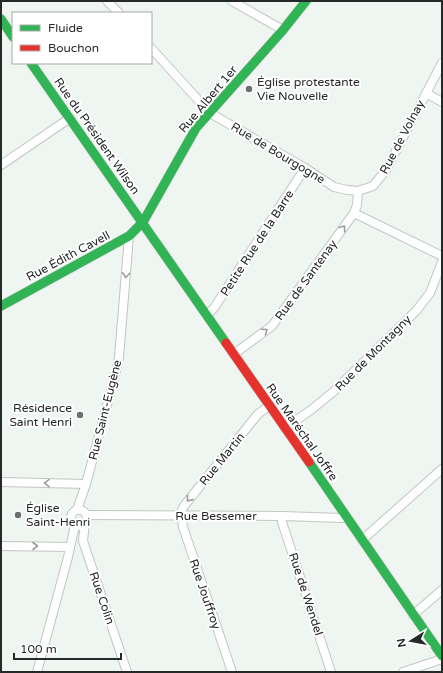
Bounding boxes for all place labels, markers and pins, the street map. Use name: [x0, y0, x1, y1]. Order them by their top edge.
place label: Église protestante Vie Nouvelle: [257, 75, 360, 103]
marker: Église protestante Vie Nouvelle: [244, 84, 254, 94]
place label: Résidence Saint Henri: [9, 401, 72, 429]
marker: Résidence Saint Henri: [75, 410, 85, 420]
place label: Église Saint-Henri: [26, 501, 90, 529]
marker: Église Saint-Henri: [13, 510, 23, 520]

